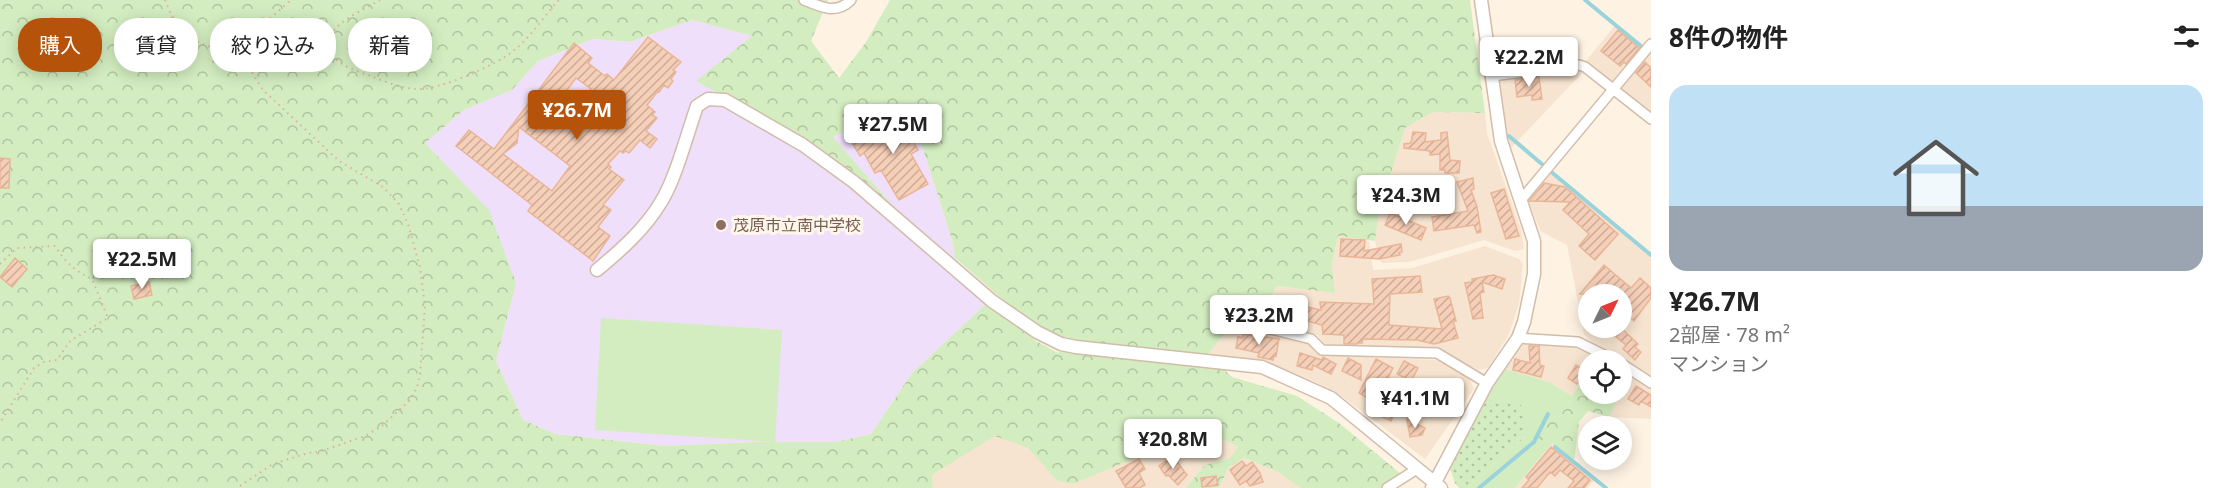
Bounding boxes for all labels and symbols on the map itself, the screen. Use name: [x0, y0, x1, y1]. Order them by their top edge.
pin: ¥22.2M: [1480, 37, 1578, 88]
pin: ¥26.7M: [528, 90, 626, 141]
pin: ¥27.5M: [844, 104, 942, 155]
pin: ¥24.3M: [1357, 175, 1455, 226]
place label: 茂原市立南中学校: [733, 214, 861, 236]
marker: 茂原市立南中学校: [714, 218, 728, 232]
pin: ¥22.5M: [93, 239, 191, 290]
north arrow: [1578, 284, 1632, 338]
pin: ¥23.2M: [1210, 295, 1308, 346]
pin: ¥41.1M: [1366, 378, 1464, 429]
pin: ¥20.8M: [1124, 419, 1222, 470]

